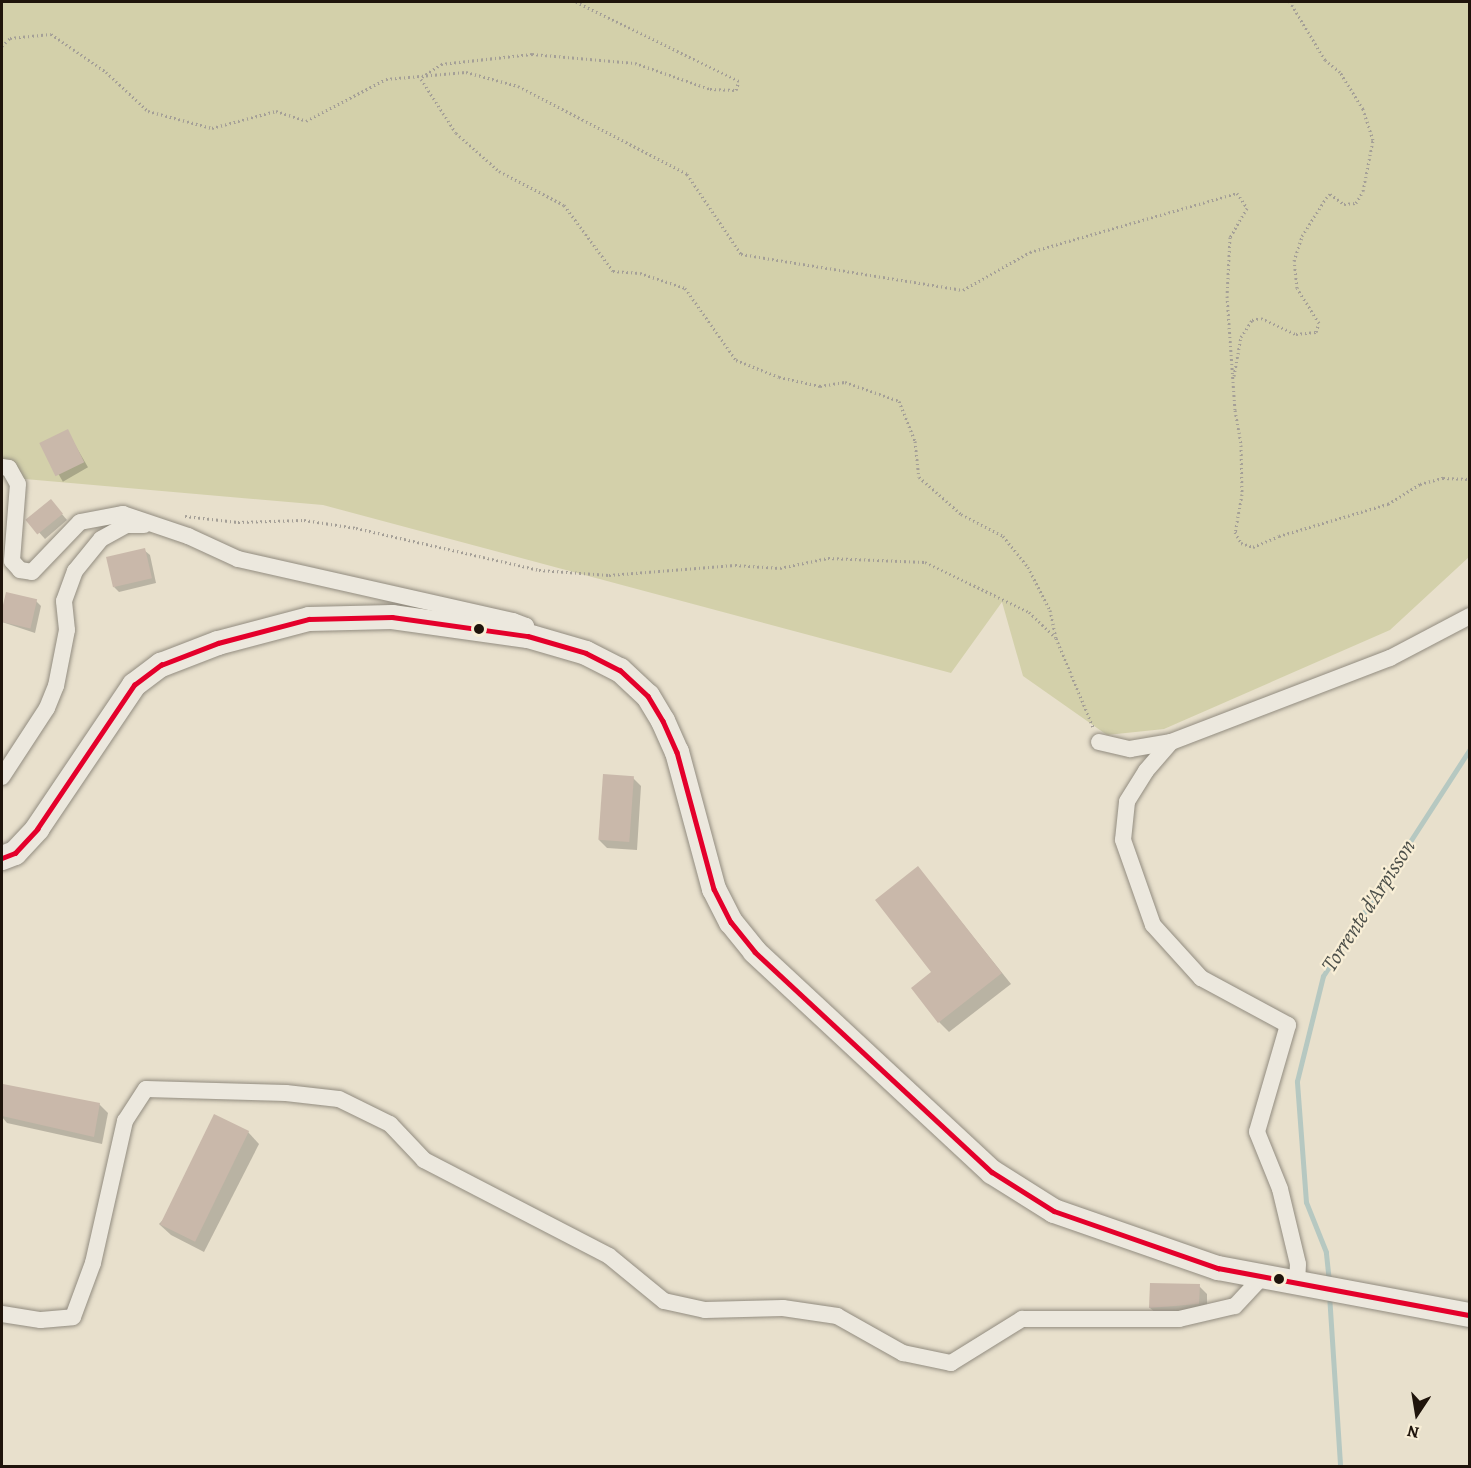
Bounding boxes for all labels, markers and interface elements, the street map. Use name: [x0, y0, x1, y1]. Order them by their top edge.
unlabelled marker: [473, 623, 485, 635]
water label: Torrente d'Arpisson: [1316, 835, 1422, 977]
unlabelled marker: [1273, 1273, 1285, 1285]
north arrow: [1387, 1384, 1447, 1444]
text: N: [1405, 1420, 1421, 1444]

